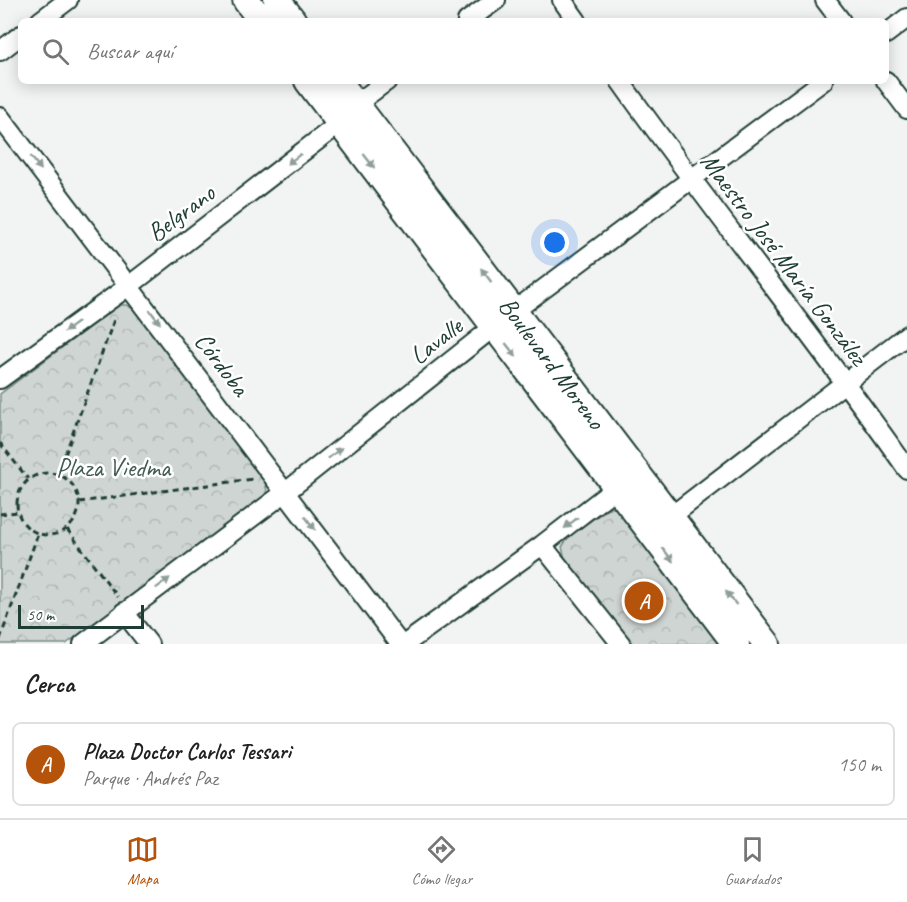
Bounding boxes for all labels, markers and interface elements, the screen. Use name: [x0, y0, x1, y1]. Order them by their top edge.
search box: [18, 18, 889, 84]
icon: search: [39, 35, 72, 68]
text: Buscar aquí: [87, 37, 173, 65]
street label: Maestro José María González: [693, 146, 876, 374]
one-way arrow: [286, 153, 302, 165]
one-way arrow: [363, 153, 375, 169]
one-way arrow: [29, 155, 42, 171]
street label: Belgrano: [141, 176, 223, 249]
your location: [540, 228, 569, 257]
one-way arrow: [481, 268, 493, 283]
street label: Boulevard Moreno: [491, 290, 614, 437]
street label: Lavalle: [403, 309, 470, 372]
one-way arrow: [148, 310, 160, 325]
one-way arrow: [64, 321, 80, 333]
street label: Córdoba: [187, 325, 258, 404]
one-way arrow: [505, 343, 517, 358]
one-way arrow: [328, 448, 343, 460]
park label: Plaza Viedma: [56, 451, 172, 484]
one-way arrow: [304, 516, 316, 531]
one-way arrow: [563, 516, 579, 529]
one-way arrow: [662, 547, 674, 563]
one-way arrow: [156, 578, 171, 590]
pin: A: [624, 578, 664, 624]
one-way arrow: [726, 590, 738, 605]
scale bar: [18, 602, 144, 630]
text: 50 m: [27, 605, 54, 625]
text: Cerca: [24, 667, 74, 700]
text: Plaza Doctor Carlos Tessari: [83, 738, 291, 766]
text: A: [40, 752, 51, 777]
text: 150 m: [838, 752, 881, 777]
text: Parque · Andrés Paz: [83, 766, 218, 791]
tab: Mapa: [126, 833, 159, 889]
tab: Cómo llegar: [412, 833, 472, 889]
tab: Guardados: [725, 833, 781, 889]

